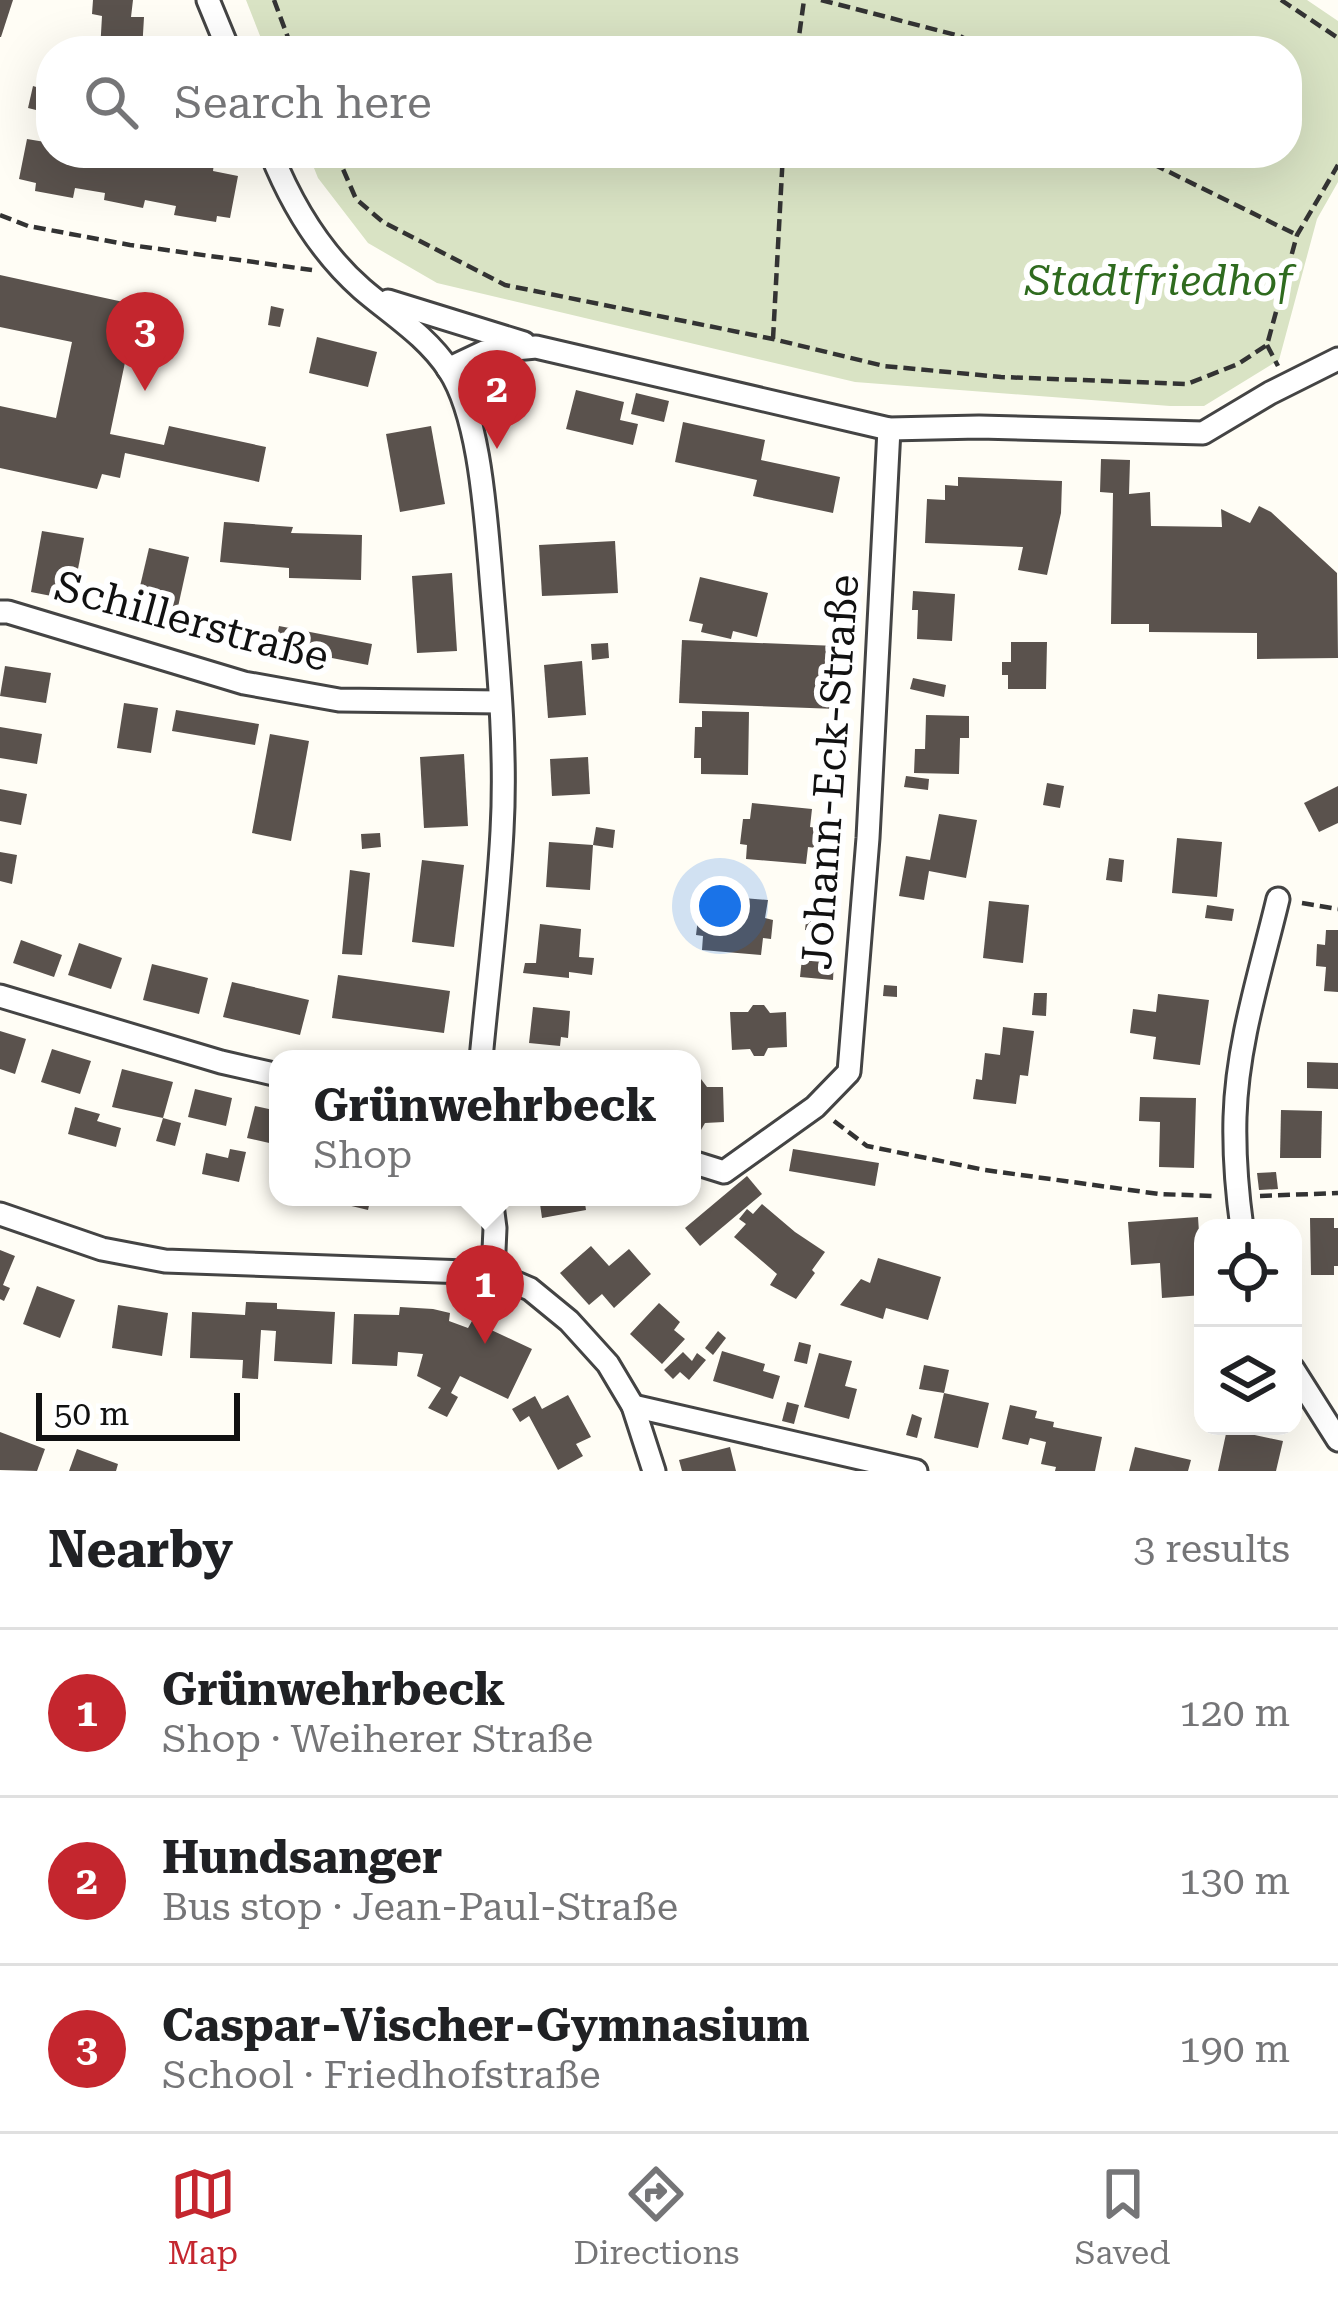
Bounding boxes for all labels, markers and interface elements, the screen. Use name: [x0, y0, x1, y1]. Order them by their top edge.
search box: [36, 36, 1302, 168]
icon: search: [78, 69, 144, 135]
text: Search here: [174, 76, 432, 129]
park label: Stadtfriedhof: [1024, 256, 1297, 305]
pin: 3: [106, 292, 184, 391]
pin: 2: [458, 350, 536, 449]
street label: Schillerstraße: [50, 561, 334, 681]
street label: Johann-Eck-Straße: [792, 573, 868, 971]
your location: [690, 876, 750, 936]
popup: [269, 1050, 701, 1206]
text: Grünwehrbeck: [313, 1079, 657, 1132]
text: Shop: [313, 1132, 412, 1178]
map controls: [1194, 1219, 1302, 1435]
button: locate: [1194, 1219, 1302, 1327]
pin: 1: [446, 1245, 524, 1344]
button: layers: [1194, 1327, 1302, 1435]
scale bar: [36, 1387, 240, 1440]
text: 50 m: [54, 1394, 129, 1433]
text: Nearby: [48, 1520, 233, 1579]
text: 3 results: [1133, 1526, 1290, 1572]
text: Grünwehrbeck: [162, 1663, 505, 1716]
text: 1: [76, 1690, 98, 1736]
text: 120 m: [1179, 1690, 1290, 1736]
text: Shop · Weiherer Straße: [162, 1716, 593, 1762]
text: Hundsanger: [162, 1831, 442, 1884]
text: 2: [76, 1858, 98, 1904]
text: 130 m: [1179, 1858, 1290, 1904]
text: Bus stop · Jean-Paul-Straße: [162, 1884, 678, 1930]
text: Caspar-Vischer-Gymnasium: [162, 1999, 810, 2052]
text: 3: [76, 2026, 98, 2072]
text: 190 m: [1179, 2026, 1290, 2072]
text: School · Friedhofstraße: [162, 2052, 601, 2098]
tab: Map: [168, 2161, 238, 2272]
tab: Directions: [573, 2161, 739, 2272]
tab: Saved: [1075, 2161, 1170, 2272]

